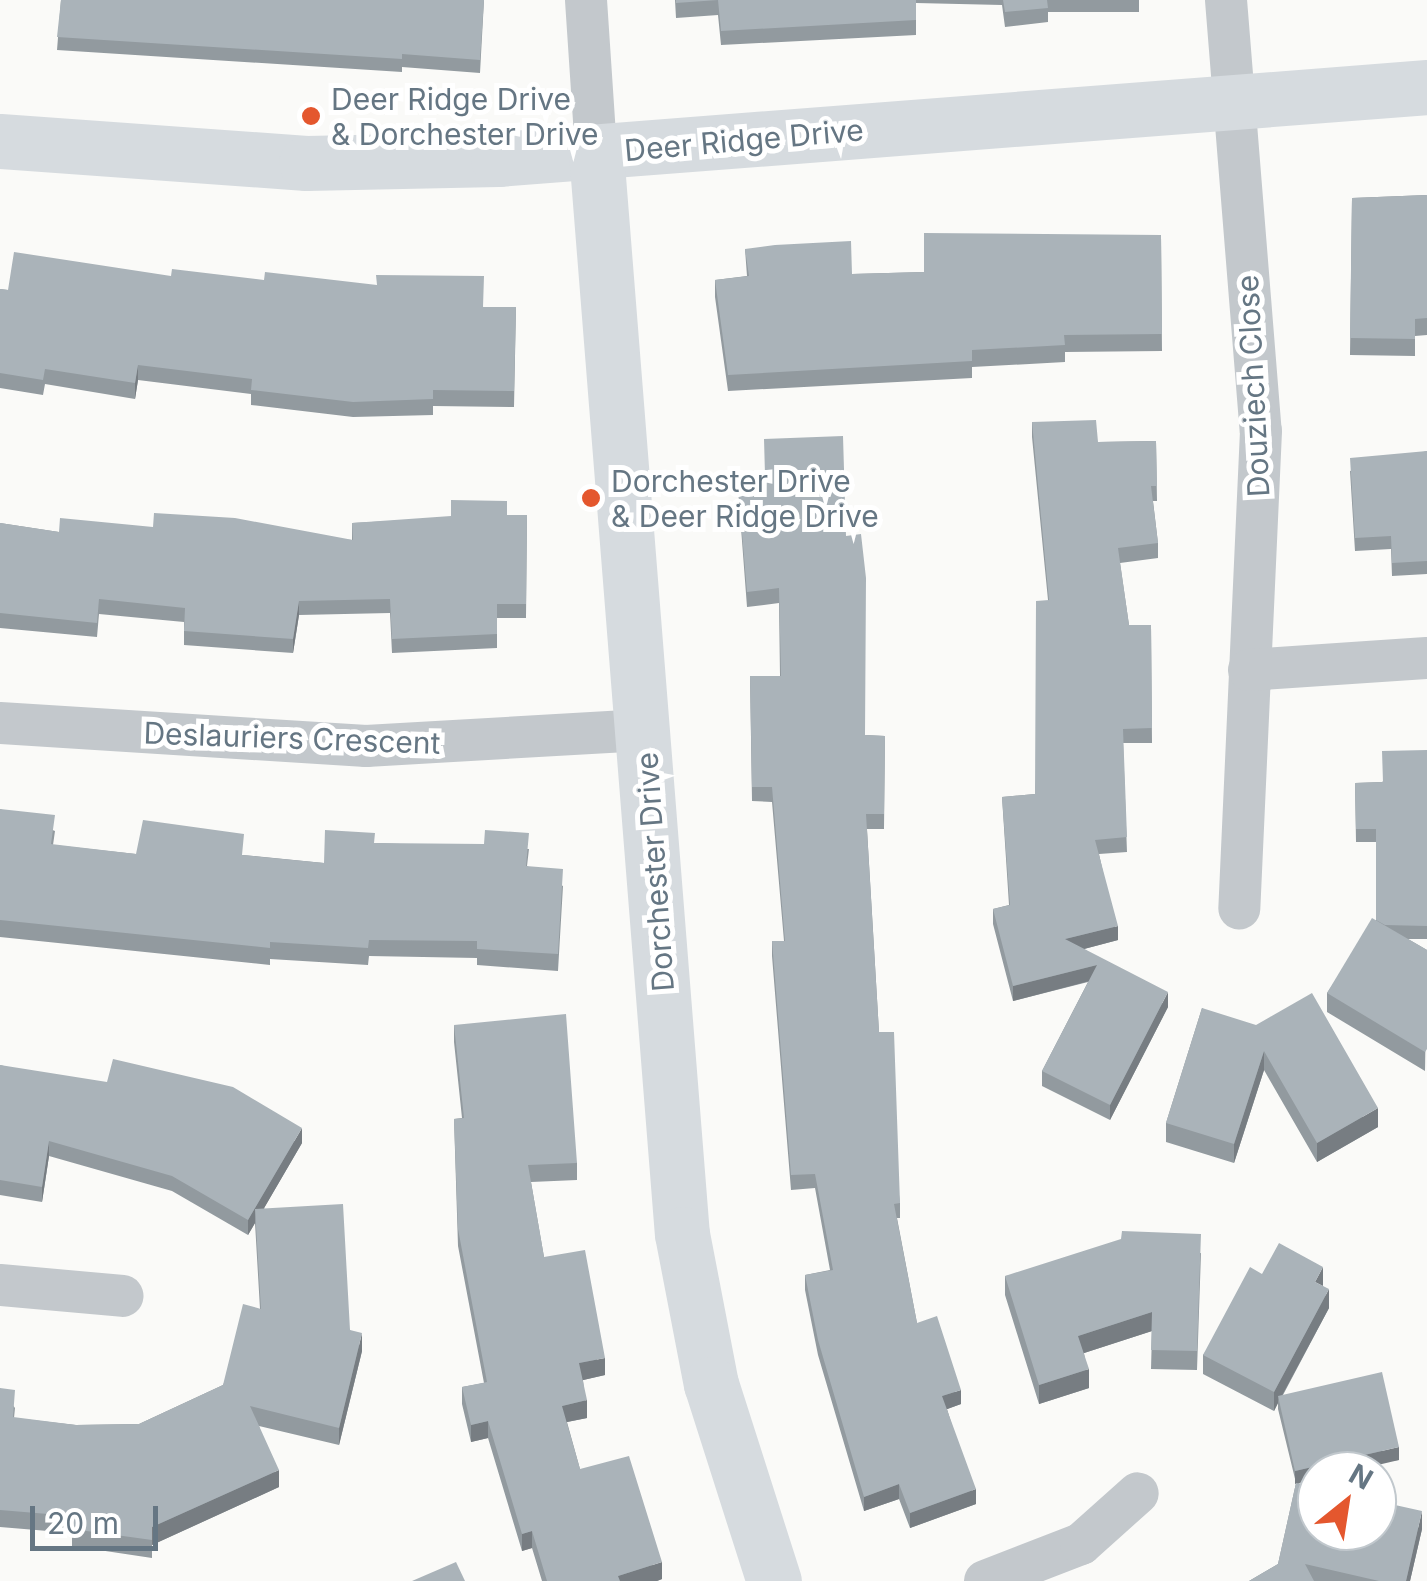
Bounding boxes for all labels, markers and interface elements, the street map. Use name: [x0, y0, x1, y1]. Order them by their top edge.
place label: Deer Ridge Drive & Dorchester Drive: [331, 81, 599, 152]
marker: Deer Ridge Drive & Dorchester Drive: [300, 105, 322, 127]
street label: Deer Ridge Drive: [623, 112, 865, 168]
street label: Douziech Close: [1229, 274, 1277, 498]
place label: Dorchester Drive & Deer Ridge Drive: [611, 463, 879, 534]
marker: Dorchester Drive & Deer Ridge Drive: [580, 487, 602, 509]
street label: Deslauriers Crescent: [143, 715, 441, 761]
street label: Dorchester Drive: [629, 751, 681, 993]
north arrow: [1297, 1451, 1397, 1551]
text: N: [1343, 1457, 1379, 1497]
scale bar: [35, 1486, 162, 1548]
text: 20 m: [47, 1505, 119, 1541]

